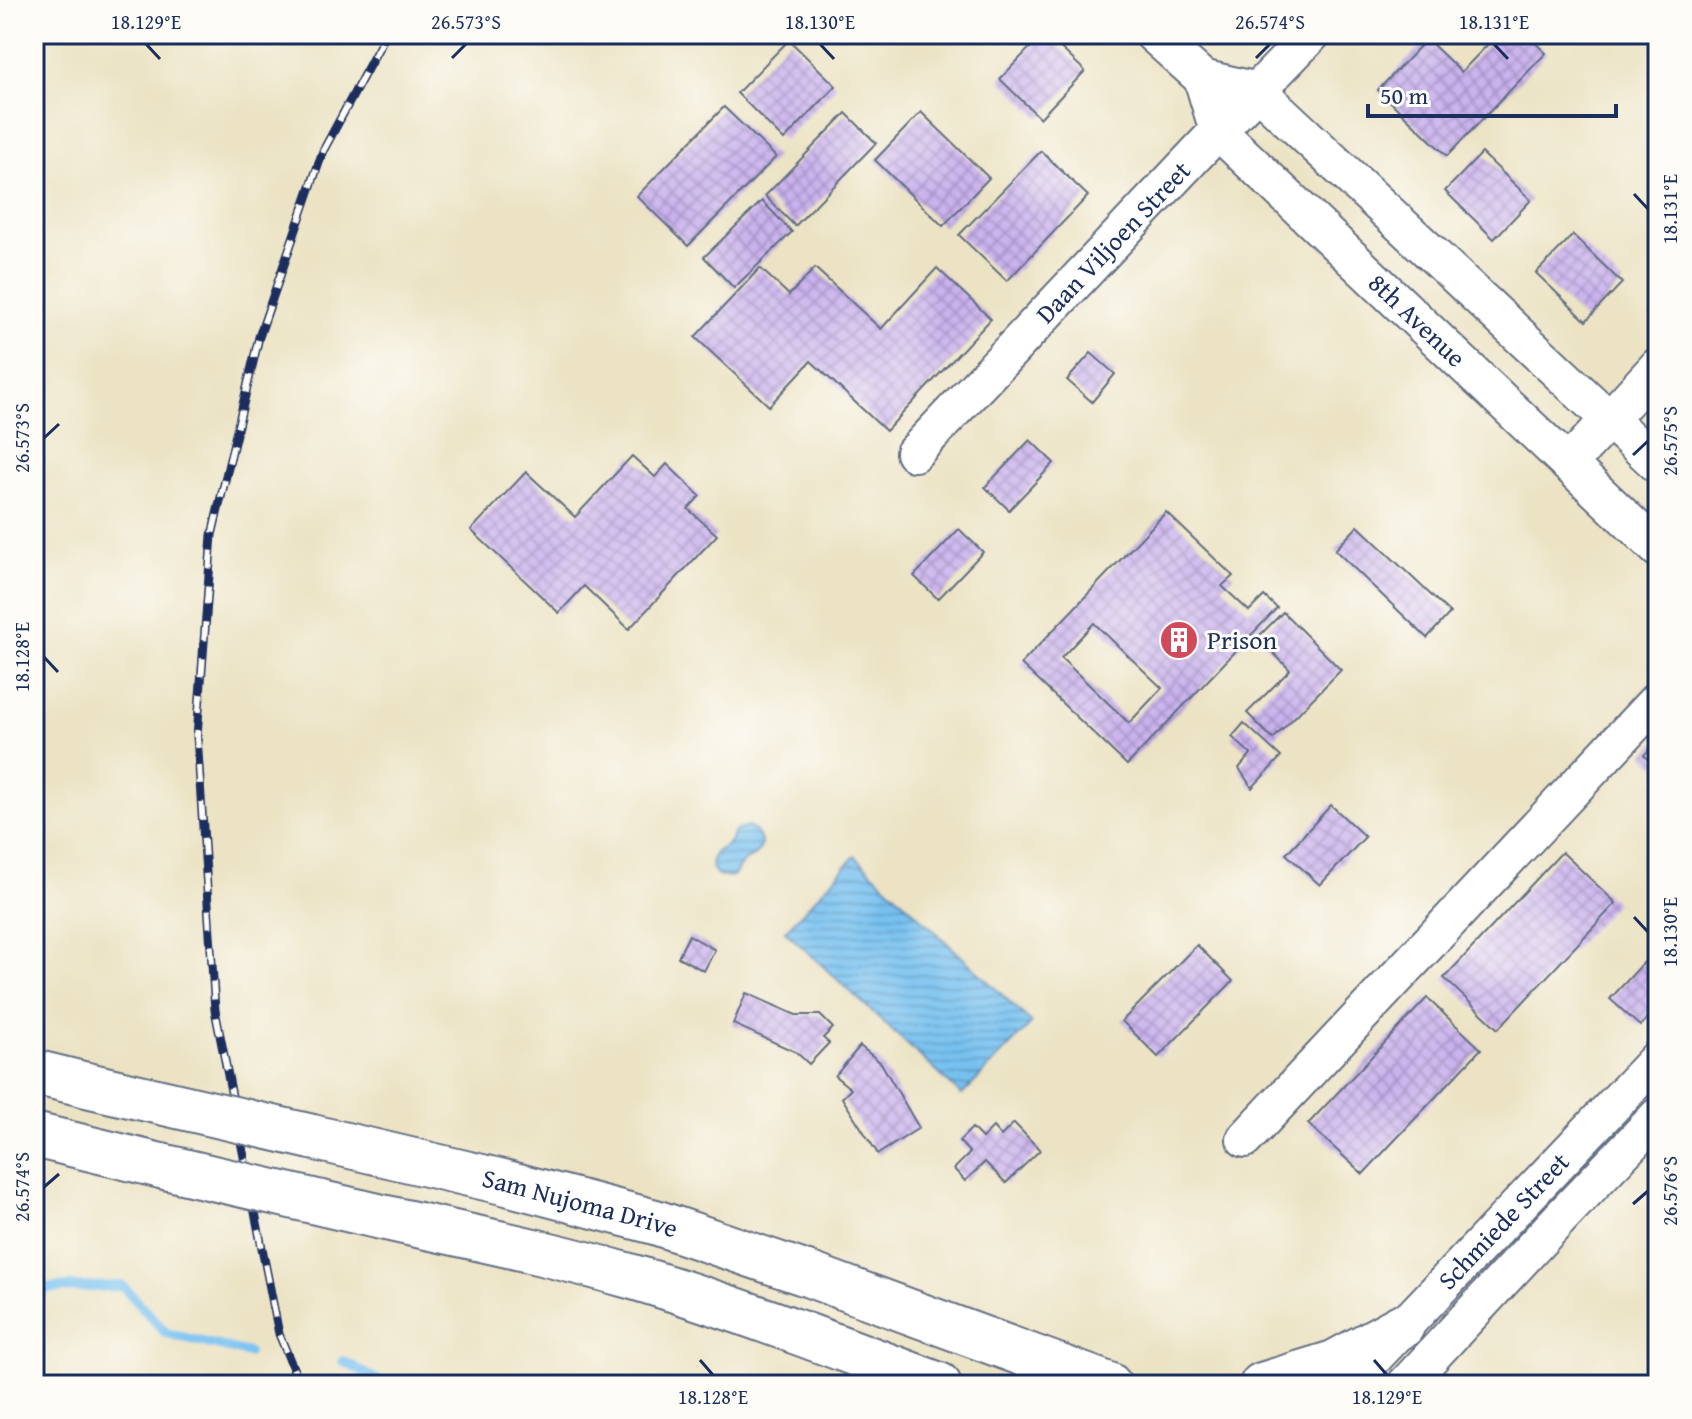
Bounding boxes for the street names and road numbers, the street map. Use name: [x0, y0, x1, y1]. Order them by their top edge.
street label: Daan Viljoen Street: [1026, 152, 1199, 332]
street label: 8th Avenue: [1360, 264, 1475, 376]
street label: Schmiede Street: [1428, 1143, 1578, 1298]
street label: Sam Nujoma Drive: [478, 1158, 683, 1247]

